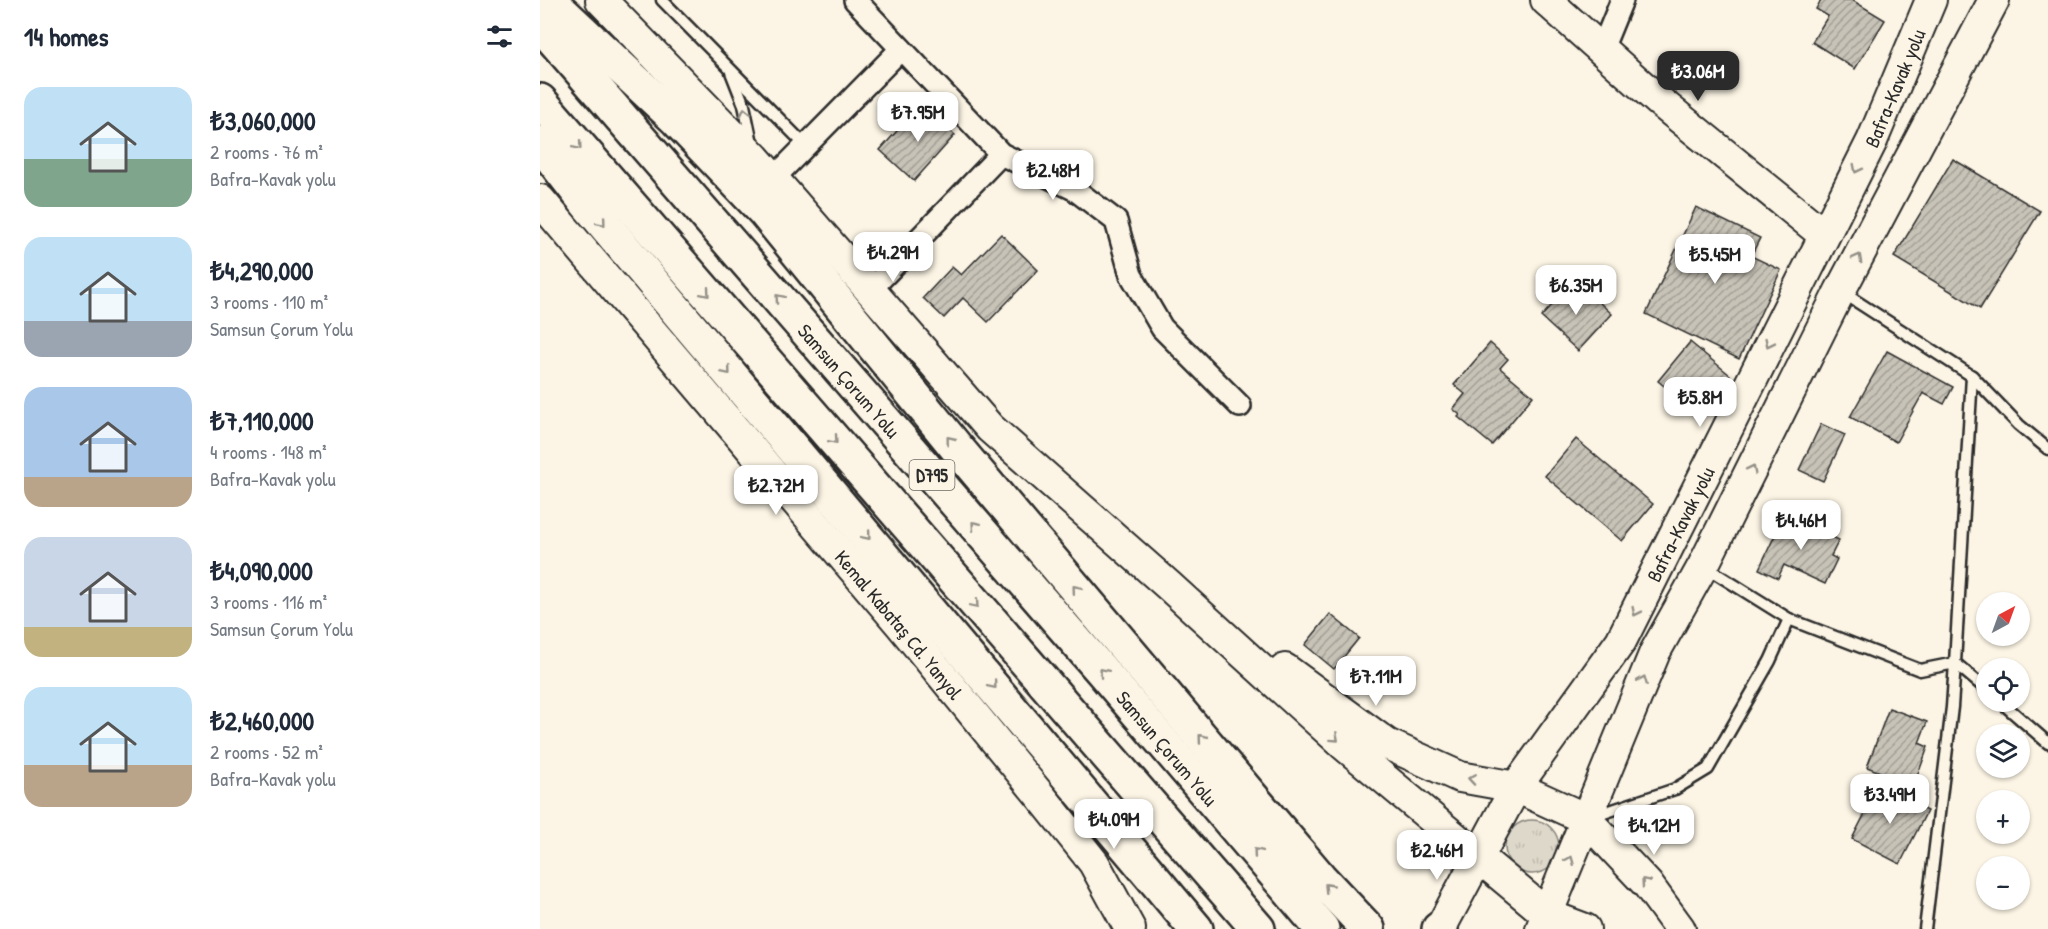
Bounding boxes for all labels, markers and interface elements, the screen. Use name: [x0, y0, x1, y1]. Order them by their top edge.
text: 14 homes: [24, 19, 109, 54]
icon: filters: [483, 20, 516, 53]
street label: Bafra-Kavak yolu: [1858, 25, 1931, 152]
pin: ₺3.06M: [1649, 51, 1747, 102]
text: ₺3.06M: [1671, 57, 1725, 84]
pin: ₺7.95M: [869, 92, 967, 143]
text: ₺7.95M: [891, 98, 945, 125]
text: ₺3,060,000: [210, 103, 316, 138]
one-way arrow: [739, 107, 752, 117]
icon: home: [72, 111, 144, 183]
text: 2 rooms · 76 m²: [210, 138, 323, 165]
one-way arrow: [571, 139, 582, 149]
pin: ₺2.48M: [1004, 150, 1102, 201]
text: ₺2.48M: [1026, 156, 1080, 183]
one-way arrow: [1853, 163, 1864, 173]
text: Bafra-Kavak yolu: [210, 165, 336, 192]
one-way arrow: [595, 215, 606, 226]
pin: ₺4.29M: [844, 232, 942, 283]
pin: ₺5.45M: [1666, 234, 1764, 285]
text: ₺4.29M: [867, 238, 919, 265]
text: ₺5.45M: [1689, 240, 1741, 267]
text: ₺4,290,000: [210, 253, 313, 288]
one-way arrow: [1851, 253, 1862, 264]
icon: home: [72, 261, 144, 333]
pin: ₺6.35M: [1527, 265, 1625, 316]
text: ₺6.35M: [1549, 271, 1603, 298]
one-way arrow: [699, 286, 710, 297]
text: 3 rooms · 110 m²: [210, 288, 328, 315]
one-way arrow: [775, 294, 786, 305]
text: Samsun Çorum Yolu: [210, 315, 353, 342]
street label: Samsun Çorum Yolu: [792, 317, 907, 443]
one-way arrow: [1765, 336, 1776, 347]
one-way arrow: [720, 364, 731, 375]
pin: ₺5.8M: [1658, 377, 1742, 428]
text: ₺5.8M: [1678, 383, 1722, 410]
text: ₺7,110,000: [210, 403, 314, 438]
icon: home: [72, 411, 144, 483]
one-way arrow: [826, 433, 837, 444]
one-way arrow: [947, 436, 958, 447]
text: 4 rooms · 148 m²: [210, 438, 327, 465]
road number: D795: [910, 460, 954, 490]
street label: Bafra-Kavak yolu: [1640, 462, 1720, 586]
text: Bafra-Kavak yolu: [210, 465, 336, 492]
pin: ₺2.72M: [727, 465, 825, 516]
one-way arrow: [1744, 465, 1756, 476]
text: ₺2.72M: [748, 471, 804, 498]
pin: ₺4.46M: [1752, 500, 1850, 551]
text: ₺4.46M: [1776, 506, 1826, 533]
one-way arrow: [971, 521, 982, 531]
one-way arrow: [860, 529, 871, 540]
street label: Kemal Kabataş Cd. Yanyol: [829, 544, 970, 705]
text: ₺4,090,000: [210, 553, 313, 588]
icon: home: [72, 561, 144, 633]
one-way arrow: [1072, 585, 1083, 596]
text: 3 rooms · 116 m²: [210, 588, 327, 615]
north arrow: [1976, 592, 2030, 646]
map controls: [1976, 592, 2030, 910]
one-way arrow: [968, 597, 979, 608]
one-way arrow: [1631, 605, 1643, 616]
text: Samsun Çorum Yolu: [210, 615, 353, 642]
pin: ₺7.11M: [1327, 656, 1425, 707]
button: locate: [1976, 658, 2030, 712]
text: ₺7.11M: [1350, 662, 1402, 689]
one-way arrow: [1099, 668, 1110, 679]
one-way arrow: [1636, 675, 1648, 686]
one-way arrow: [986, 678, 997, 689]
street label: Samsun Çorum Yolu: [1111, 685, 1224, 811]
text: ₺2,460,000: [210, 703, 314, 738]
icon: home: [72, 711, 144, 783]
button: layers: [1976, 724, 2030, 778]
one-way arrow: [1329, 731, 1339, 742]
one-way arrow: [1198, 734, 1209, 745]
text: 2 rooms · 52 m²: [210, 738, 323, 765]
text: Bafra-Kavak yolu: [210, 765, 336, 792]
one-way arrow: [1468, 774, 1477, 786]
pin: ₺3.49M: [1841, 774, 1939, 825]
text: ₺3.49M: [1864, 780, 1916, 807]
button: +: [1976, 790, 2030, 844]
pin: ₺4.09M: [1065, 799, 1163, 850]
text: ₺4.09M: [1088, 805, 1140, 832]
pin: ₺4.12M: [1605, 805, 1703, 856]
text: ₺4.12M: [1628, 811, 1680, 838]
pin: ₺2.46M: [1388, 830, 1486, 881]
text: ₺2.46M: [1411, 836, 1463, 863]
one-way arrow: [1253, 848, 1264, 859]
one-way arrow: [1562, 856, 1575, 866]
button: −: [1976, 856, 2030, 910]
one-way arrow: [1641, 878, 1652, 889]
one-way arrow: [1324, 883, 1335, 893]

